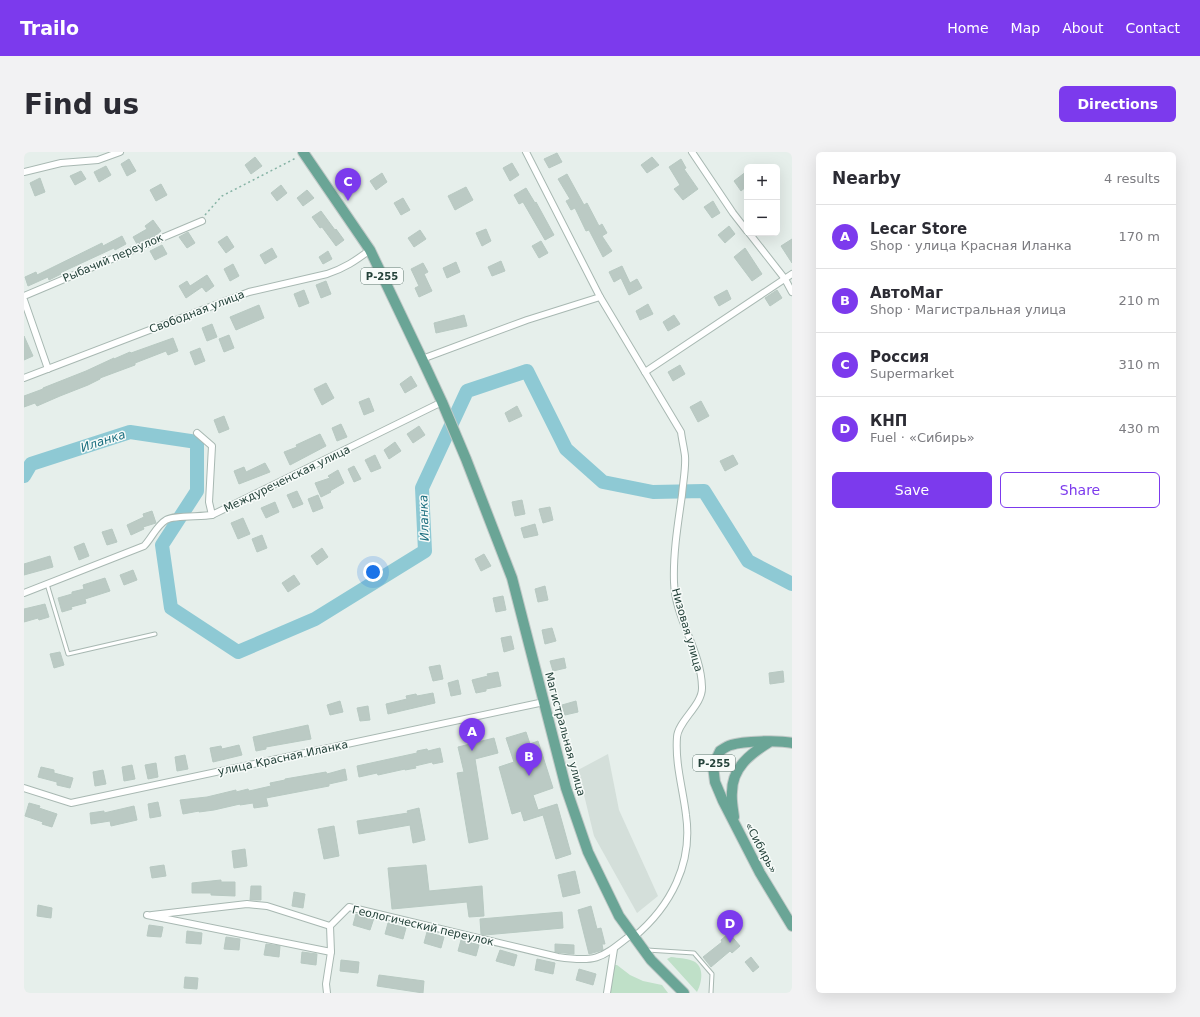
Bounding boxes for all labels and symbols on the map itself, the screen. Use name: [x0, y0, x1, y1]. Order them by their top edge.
pin: C: [335, 168, 361, 201]
street label: Рыбачий переулок: [61, 231, 165, 285]
road number: Р-255: [361, 268, 403, 284]
street label: Свободная улица: [148, 288, 246, 336]
water label: Иланка: [79, 427, 127, 455]
street label: Междуреченская улица: [222, 443, 352, 515]
water label: Иланка: [416, 495, 432, 541]
your location: [363, 562, 383, 582]
street label: Низовая улица: [669, 587, 705, 673]
street label: Магистральная улица: [542, 671, 588, 797]
pin: A: [459, 718, 485, 751]
street label: улица Красная Иланка: [217, 738, 349, 778]
pin: B: [516, 743, 542, 776]
road number: Р-255: [693, 755, 735, 771]
street label: «Сибирь»: [742, 820, 780, 876]
street label: Геологический переулок: [351, 903, 496, 949]
pin: D: [717, 910, 743, 943]

